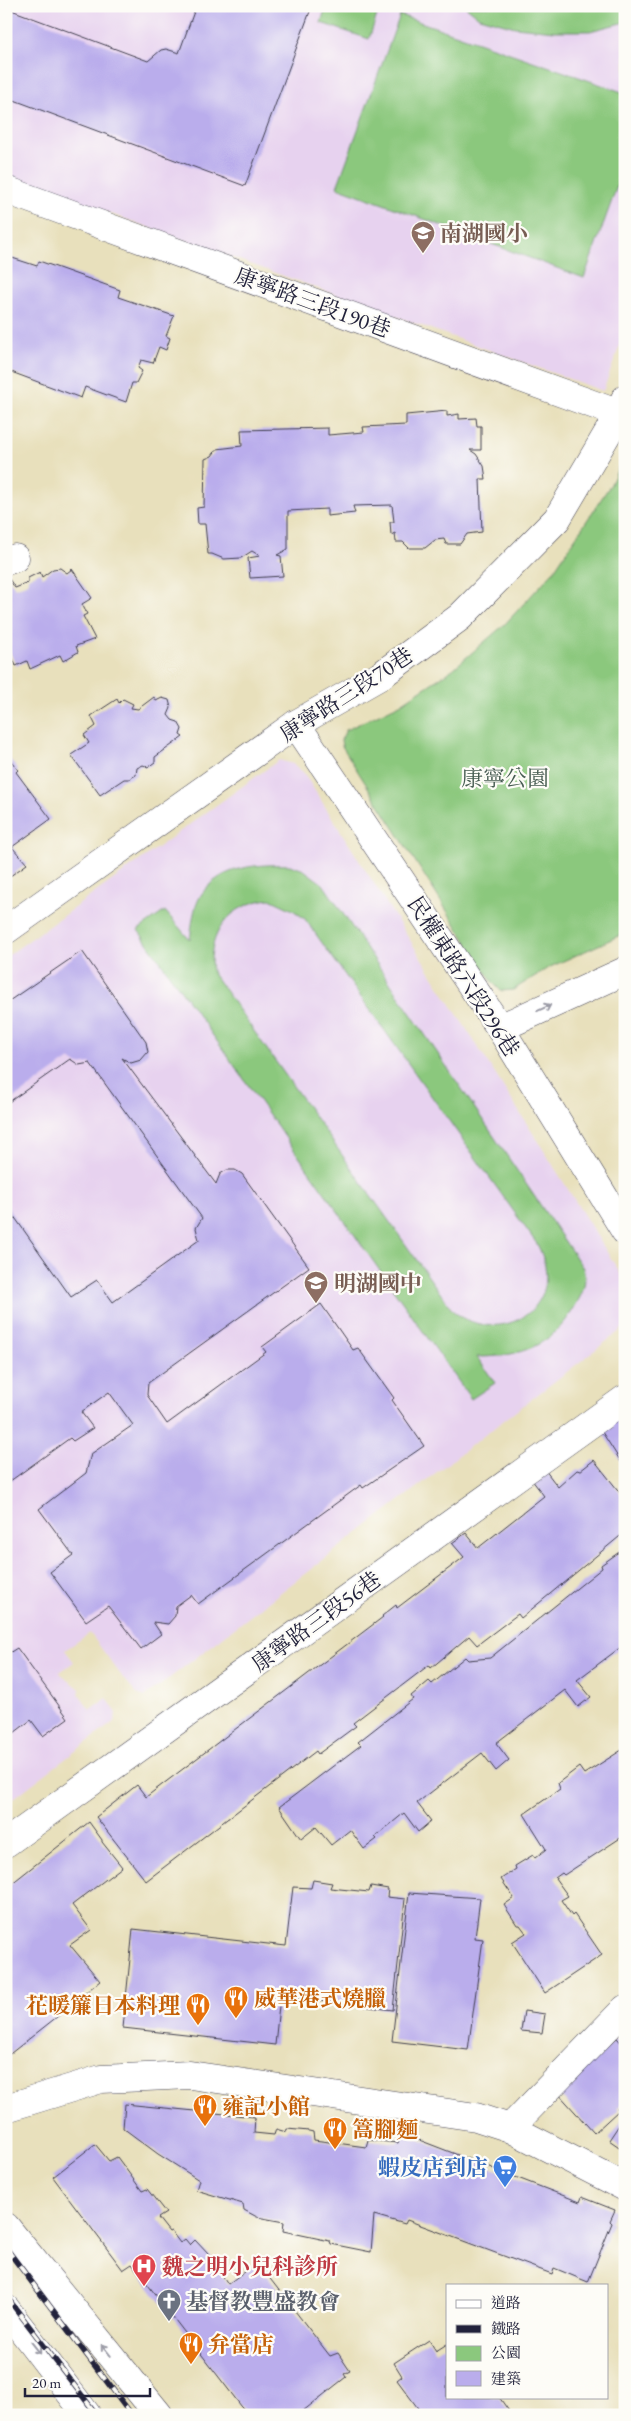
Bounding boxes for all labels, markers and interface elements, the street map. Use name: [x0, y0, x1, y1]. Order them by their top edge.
place label: 南湖國小: [440, 219, 528, 248]
school or university icon: 南湖國小: [410, 220, 436, 254]
street label: 康寧路三段190巷: [231, 261, 395, 344]
street label: 康寧路三段70巷: [274, 641, 418, 748]
park label: 康寧公園: [461, 764, 549, 793]
street label: 民權東路六段296巷: [401, 891, 526, 1062]
one-way arrow: [536, 1003, 551, 1012]
place label: 明湖國中: [334, 1269, 422, 1298]
school or university icon: 明湖國中: [303, 1270, 329, 1304]
street label: 康寧路三段56巷: [246, 1565, 387, 1678]
place label: 威華港式燒臘: [254, 1984, 386, 2013]
restaurant icon: 威華港式燒臘: [223, 1985, 249, 2019]
place label: 花暖簾日本料理: [26, 1991, 180, 2020]
restaurant icon: 花暖簾日本料理: [185, 1992, 211, 2026]
place label: 雍記小館: [222, 2092, 310, 2121]
restaurant icon: 雍記小館: [192, 2093, 218, 2127]
place label: 篙腳麵: [352, 2115, 418, 2144]
restaurant icon: 篙腳麵: [322, 2116, 348, 2150]
place label: 蝦皮店到店: [378, 2153, 488, 2182]
supermarket icon: 蝦皮店到店: [492, 2154, 518, 2188]
place label: 魏之明小兒科診所: [162, 2252, 338, 2281]
hospital icon: 魏之明小兒科診所: [131, 2253, 157, 2287]
legend: [446, 2284, 608, 2398]
place label: 基督教豐盛教會: [186, 2287, 340, 2316]
church icon: 基督教豐盛教會: [156, 2288, 182, 2322]
text: 道路: [491, 2293, 521, 2312]
text: 鐵路: [491, 2319, 521, 2338]
place label: 弁當店: [208, 2330, 274, 2359]
restaurant icon: 弁當店: [178, 2331, 204, 2365]
one-way arrow: [31, 2341, 41, 2355]
text: 公園: [491, 2343, 521, 2362]
one-way arrow: [101, 2344, 112, 2357]
scale bar: [25, 2366, 150, 2398]
text: 建築: [491, 2369, 521, 2388]
text: 20 m: [32, 2373, 61, 2392]

